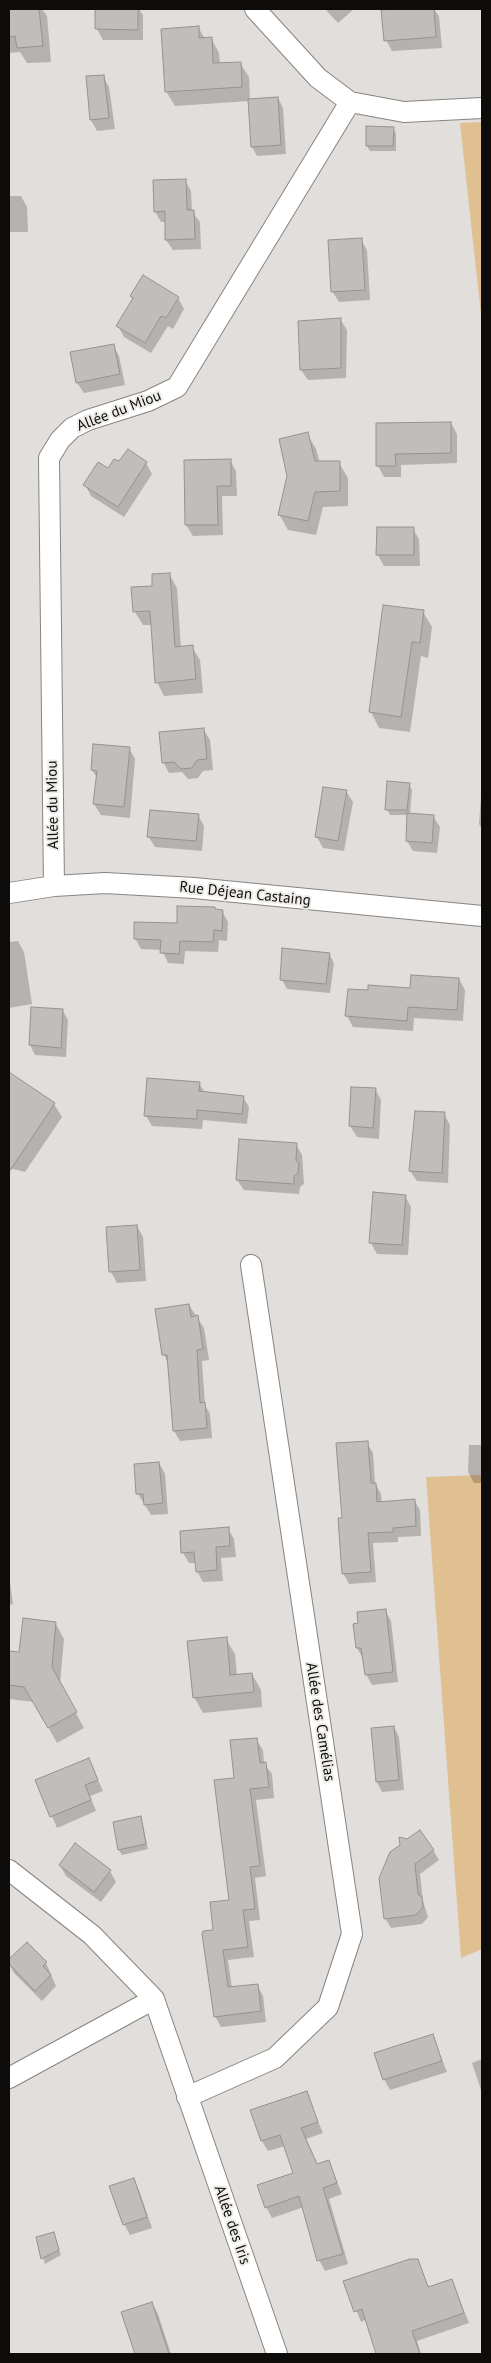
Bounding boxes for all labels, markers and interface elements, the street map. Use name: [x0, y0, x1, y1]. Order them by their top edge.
street label: Allée du Miou: [74, 387, 164, 435]
street label: Allée du Miou: [43, 760, 63, 850]
street label: Rue Déjean Castaing: [178, 878, 312, 910]
street label: Allée des Camélias: [302, 1661, 338, 1783]
street label: Allée des Iris: [210, 2183, 254, 2267]

